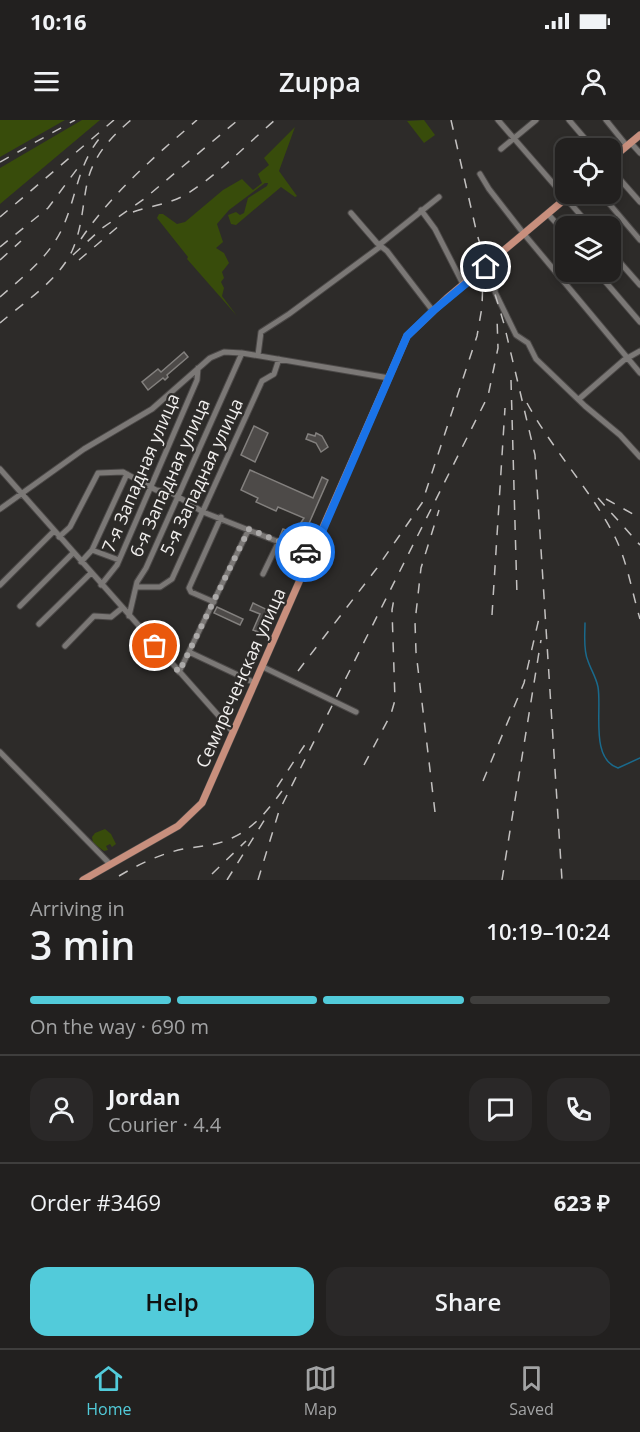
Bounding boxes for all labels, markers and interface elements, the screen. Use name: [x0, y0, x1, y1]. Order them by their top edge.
text: 10:16: [30, 6, 87, 36]
text: Zuppa: [279, 63, 361, 100]
icon: menu: [30, 65, 63, 98]
icon: person: [577, 65, 610, 98]
map controls: [555, 138, 621, 282]
button: locate: [555, 138, 621, 204]
button: layers: [555, 216, 621, 282]
pin: [460, 241, 511, 292]
icon: home: [469, 250, 502, 283]
street label: 7-я Западная улица: [96, 389, 184, 556]
street label: 5-я Западная улица: [154, 394, 248, 559]
street label: 6-я Западная улица: [123, 395, 215, 560]
courier: [275, 522, 335, 582]
icon: car: [289, 536, 322, 569]
street label: Семиреченская улица: [190, 584, 291, 771]
pin: [129, 620, 180, 671]
icon: bag: [138, 629, 171, 662]
text: Arriving in: [30, 895, 125, 922]
text: 10:19–10:24: [486, 916, 610, 946]
text: 3 min: [30, 918, 135, 971]
text: On the way · 690 m: [30, 1013, 209, 1040]
button: person: [30, 1078, 93, 1141]
button: chat: [469, 1078, 532, 1141]
button: phone: [547, 1078, 610, 1141]
text: Jordan: [108, 1081, 181, 1111]
text: Courier · 4.4: [108, 1111, 221, 1138]
text: Order #3469: [30, 1187, 161, 1217]
text: 623 ₽: [554, 1187, 610, 1217]
button: Help: [30, 1267, 314, 1336]
button: Share: [326, 1267, 610, 1336]
tab: Home: [86, 1362, 131, 1420]
tab: Map: [304, 1362, 337, 1420]
tab: Saved: [509, 1362, 554, 1420]

